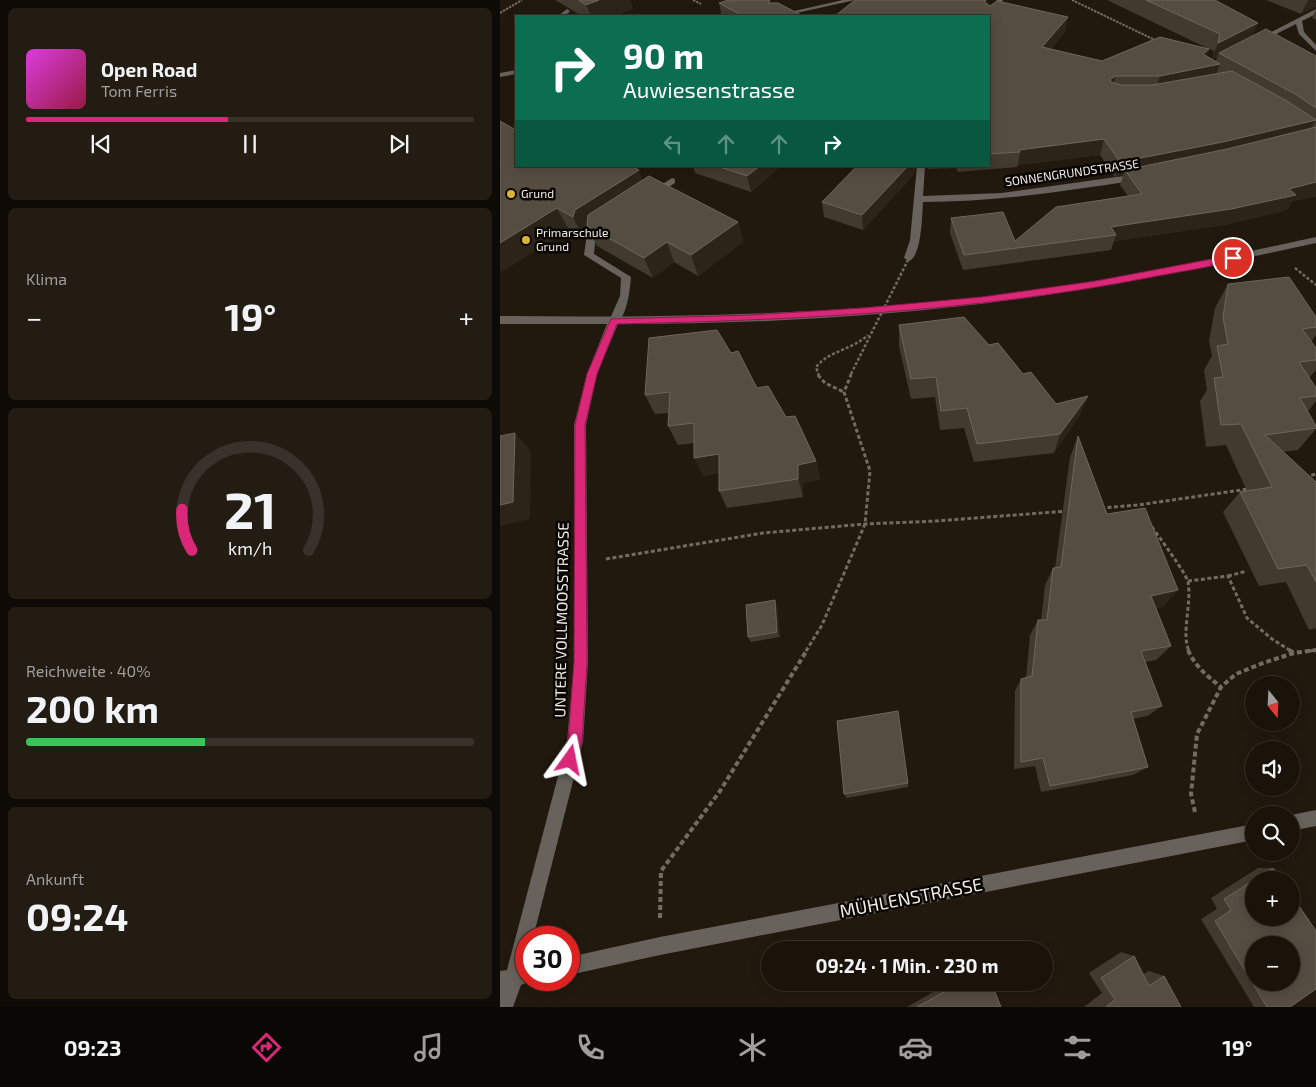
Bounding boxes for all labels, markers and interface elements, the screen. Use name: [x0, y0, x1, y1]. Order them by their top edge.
text: 90 m: [623, 34, 704, 76]
icon: right: [540, 35, 605, 100]
text: Open Road: [101, 58, 197, 81]
text: Auwiesenstrasse: [623, 76, 795, 102]
text: Tom Ferris: [101, 81, 177, 100]
icon: previous: [87, 130, 115, 158]
icon: pause: [236, 130, 264, 158]
icon: next: [385, 130, 413, 158]
icon: left: [659, 130, 687, 158]
icon: ahead: [712, 130, 740, 158]
icon: ahead: [765, 130, 793, 158]
icon: right: [818, 130, 846, 158]
street label: SONNENGRUNDSTRASSE: [1004, 156, 1140, 188]
place label: Grund: [521, 186, 554, 200]
marker: Grund: [505, 188, 517, 200]
place label: Primarschule Grund: [536, 225, 609, 253]
marker: Primarschule Grund: [520, 234, 532, 246]
pin: [1212, 237, 1254, 279]
icon: arrive: [1219, 244, 1247, 272]
text: Klima: [26, 269, 67, 288]
text: 19°: [225, 293, 276, 339]
text: −: [26, 300, 42, 334]
text: +: [459, 300, 474, 334]
text: 21: [224, 477, 276, 539]
street label: UNTERE VOLLMOOSSTRASSE: [550, 522, 572, 718]
text: km/h: [228, 537, 272, 559]
text: Reichweite · 40%: [26, 661, 151, 680]
north arrow: [1245, 676, 1300, 731]
map controls: [1245, 676, 1300, 991]
text: 200 km: [26, 685, 159, 731]
position arrow: [543, 733, 595, 785]
button: sound: [1245, 741, 1300, 796]
button: search: [1245, 806, 1300, 861]
text: Ankunft: [26, 869, 84, 888]
button: +: [1245, 871, 1300, 926]
street label: MÜHLENSTRASSE: [838, 872, 984, 922]
text: 09:24: [26, 893, 128, 939]
speed limit sign: 30: [515, 926, 580, 991]
button: −: [1245, 936, 1300, 991]
text: 09:24 · 1 Min. · 230 m: [816, 954, 998, 977]
icon: directions: [249, 1030, 284, 1065]
icon: music: [411, 1030, 446, 1065]
icon: phone: [573, 1030, 608, 1065]
icon: climate: [735, 1030, 770, 1065]
icon: car: [898, 1030, 933, 1065]
icon: filters: [1060, 1030, 1095, 1065]
text: 09:23: [64, 1034, 121, 1060]
text: 19°: [1222, 1034, 1252, 1060]

